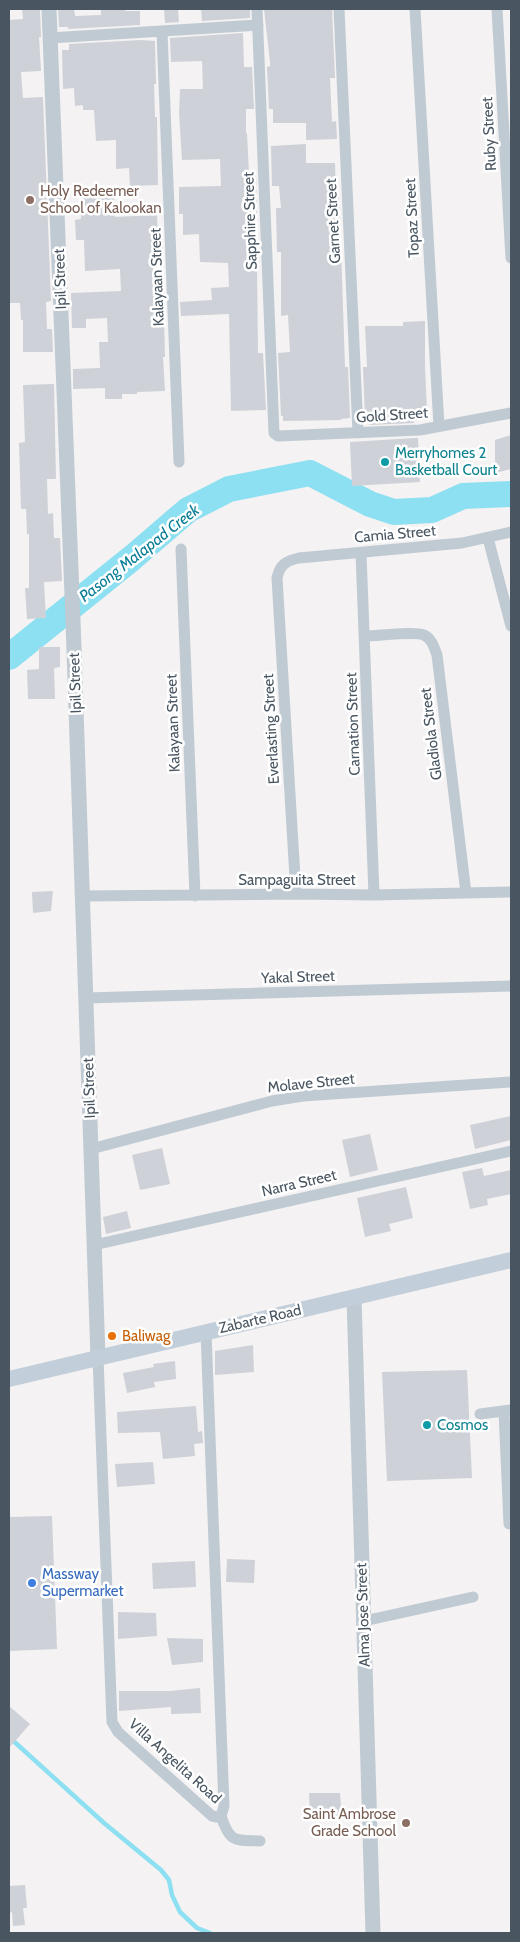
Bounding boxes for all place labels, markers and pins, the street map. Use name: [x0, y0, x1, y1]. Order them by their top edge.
place label: Holy Redeemer School of Kalookan: [40, 182, 162, 217]
marker: Holy Redeemer School of Kalookan: [24, 194, 36, 206]
place label: Merryhomes 2 Basketball Court: [395, 444, 497, 479]
marker: Merryhomes 2 Basketball Court: [379, 456, 391, 468]
place label: Baliwag: [122, 1327, 171, 1345]
marker: Baliwag: [106, 1330, 118, 1342]
place label: Cosmos: [437, 1416, 488, 1434]
marker: Cosmos: [421, 1419, 433, 1431]
place label: Massway Supermarket: [42, 1565, 124, 1600]
marker: Massway Supermarket: [26, 1577, 38, 1589]
place label: Saint Ambrose Grade School: [303, 1805, 396, 1840]
marker: Saint Ambrose Grade School: [400, 1817, 412, 1829]

